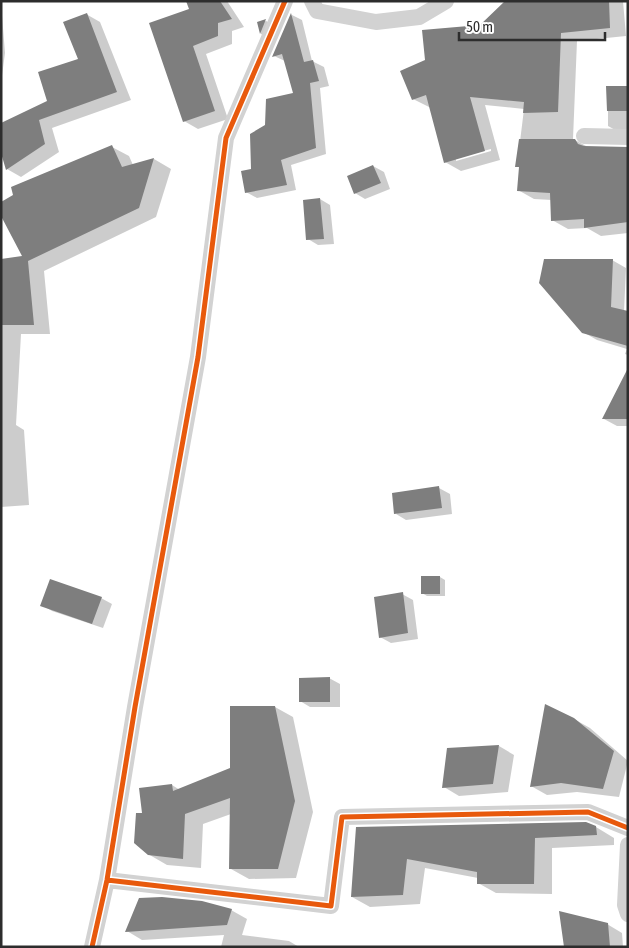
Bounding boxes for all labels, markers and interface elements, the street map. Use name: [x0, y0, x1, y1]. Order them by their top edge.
scale bar: [459, 10, 605, 42]
text: 50 m: [466, 18, 493, 35]

